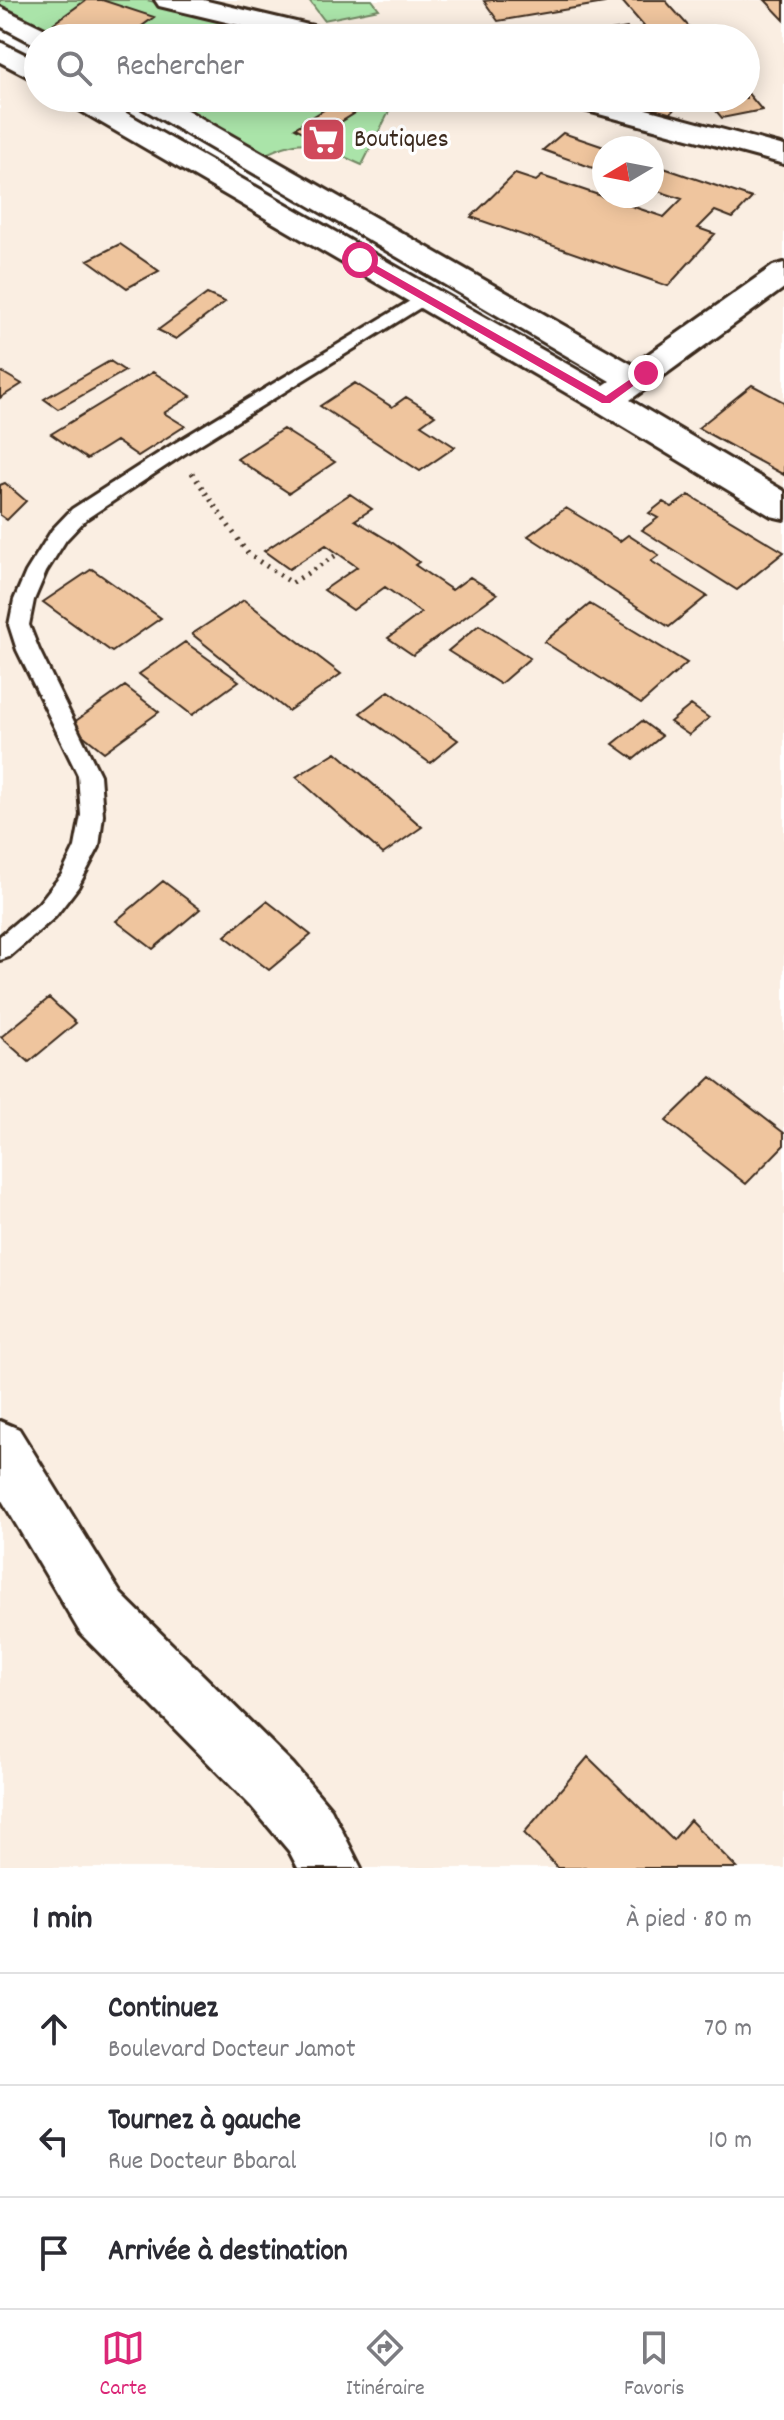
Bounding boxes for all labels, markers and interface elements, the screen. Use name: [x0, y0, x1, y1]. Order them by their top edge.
search box: [24, 24, 760, 112]
icon: search: [52, 46, 96, 90]
text: Rechercher: [116, 47, 244, 90]
supermarket icon: Boutiques: [299, 116, 347, 164]
place label: Boutiques: [354, 122, 449, 159]
north arrow: [592, 136, 664, 208]
route start: [342, 242, 378, 278]
route end: [628, 355, 664, 391]
text: 1 min: [32, 1896, 93, 1945]
text: À pied · 80 m: [626, 1902, 752, 1939]
text: Continuez: [108, 1989, 218, 2032]
icon: ahead: [32, 2007, 76, 2051]
text: 70 m: [704, 2011, 752, 2048]
text: Boulevard Docteur Jamot: [108, 2032, 356, 2069]
text: Tournez à gauche: [108, 2101, 301, 2144]
icon: left: [32, 2119, 76, 2163]
text: 10 m: [708, 2123, 752, 2160]
text: Rue Docteur Bbaral: [108, 2144, 296, 2181]
icon: arrive: [32, 2231, 76, 2275]
text: Arrivée à destination: [108, 2232, 348, 2275]
tab: Carte: [100, 2326, 147, 2405]
tab: Itinéraire: [346, 2326, 425, 2405]
tab: Favoris: [624, 2326, 684, 2405]

